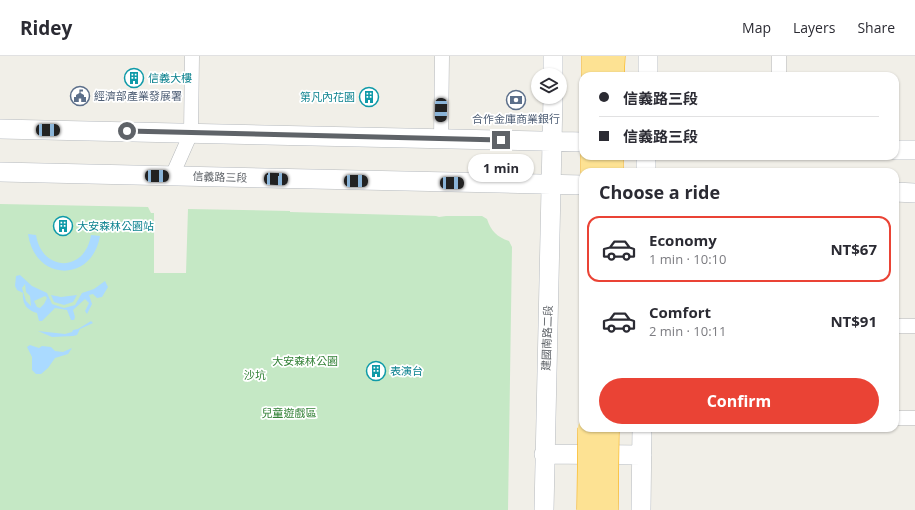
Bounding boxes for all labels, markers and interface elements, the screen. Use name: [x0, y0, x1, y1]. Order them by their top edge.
text: Ridey: [20, 15, 72, 41]
text: Map: [742, 18, 771, 37]
text: Layers: [793, 18, 835, 37]
text: Share: [857, 18, 895, 37]
building icon: 信義大樓: [123, 67, 145, 89]
map controls: [531, 68, 567, 104]
button: layers: [531, 68, 567, 104]
place label: 信義大樓: [148, 70, 192, 85]
public building icon: 經濟部產業發展署: [69, 85, 91, 107]
building icon: 第凡內花園: [358, 86, 380, 108]
place label: 經濟部產業發展署: [94, 88, 182, 103]
text: 信義路三段: [623, 88, 698, 108]
place label: 第凡內花園: [300, 89, 355, 104]
bank icon: 合作金庫商業銀行: [505, 89, 527, 111]
car: [435, 98, 447, 122]
place label: 合作金庫商業銀行: [472, 111, 560, 126]
route start: [118, 122, 136, 140]
car: [36, 124, 60, 136]
text: 信義路三段: [623, 126, 698, 146]
route end: [492, 131, 510, 149]
callout: 1 min: [468, 154, 534, 182]
text: 1 min: [483, 159, 519, 177]
street label: 信義路三段: [192, 168, 248, 185]
car: [145, 170, 169, 182]
car: [264, 173, 288, 185]
car: [344, 175, 368, 187]
car: [440, 177, 464, 189]
text: Choose a ride: [599, 180, 720, 204]
building icon: 大安森林公園站: [52, 215, 74, 237]
place label: 大安森林公園站: [77, 218, 154, 233]
text: Economy: [649, 230, 717, 250]
icon: car: [601, 231, 637, 267]
text: NT$67: [830, 239, 877, 259]
text: 1 min · 10:10: [649, 250, 726, 268]
text: Comfort: [649, 302, 711, 322]
icon: car: [601, 303, 637, 339]
street label: 建國南路二段: [538, 305, 555, 371]
text: NT$91: [830, 311, 877, 331]
text: 2 min · 10:11: [649, 322, 726, 340]
park label: 大安森林公園: [272, 353, 338, 368]
building icon: 表演台: [365, 360, 387, 382]
place label: 表演台: [390, 363, 423, 378]
park label: 沙坑: [244, 367, 266, 382]
button: Confirm: [599, 378, 879, 424]
park label: 兒童遊戲區: [262, 405, 317, 420]

